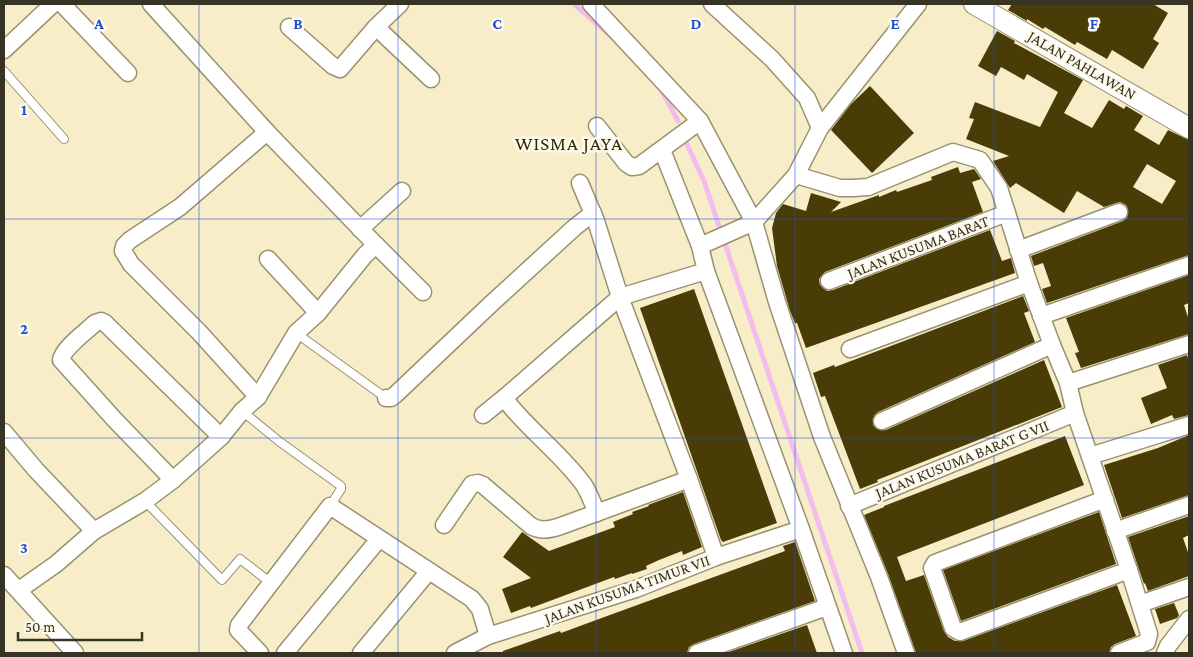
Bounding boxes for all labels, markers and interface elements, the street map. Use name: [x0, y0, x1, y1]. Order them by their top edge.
text: A: [93, 15, 104, 32]
text: B: [293, 15, 303, 32]
text: C: [492, 15, 502, 32]
text: D: [690, 15, 702, 32]
text: E: [890, 15, 900, 32]
text: F: [1090, 15, 1099, 32]
street label: JALAN PAHLAWAN: [1023, 26, 1139, 104]
text: 1: [21, 101, 27, 118]
district label: WISMA JAYA: [515, 133, 623, 154]
street label: JALAN KUSUMA BARAT: [843, 212, 992, 284]
text: 2: [20, 320, 28, 337]
street label: JALAN KUSUMA BARAT G VII: [871, 416, 1052, 503]
text: 3: [20, 539, 28, 556]
street label: JALAN KUSUMA TIMUR VII: [540, 551, 713, 629]
scale bar: [18, 610, 141, 642]
text: 50 m: [25, 619, 55, 635]

